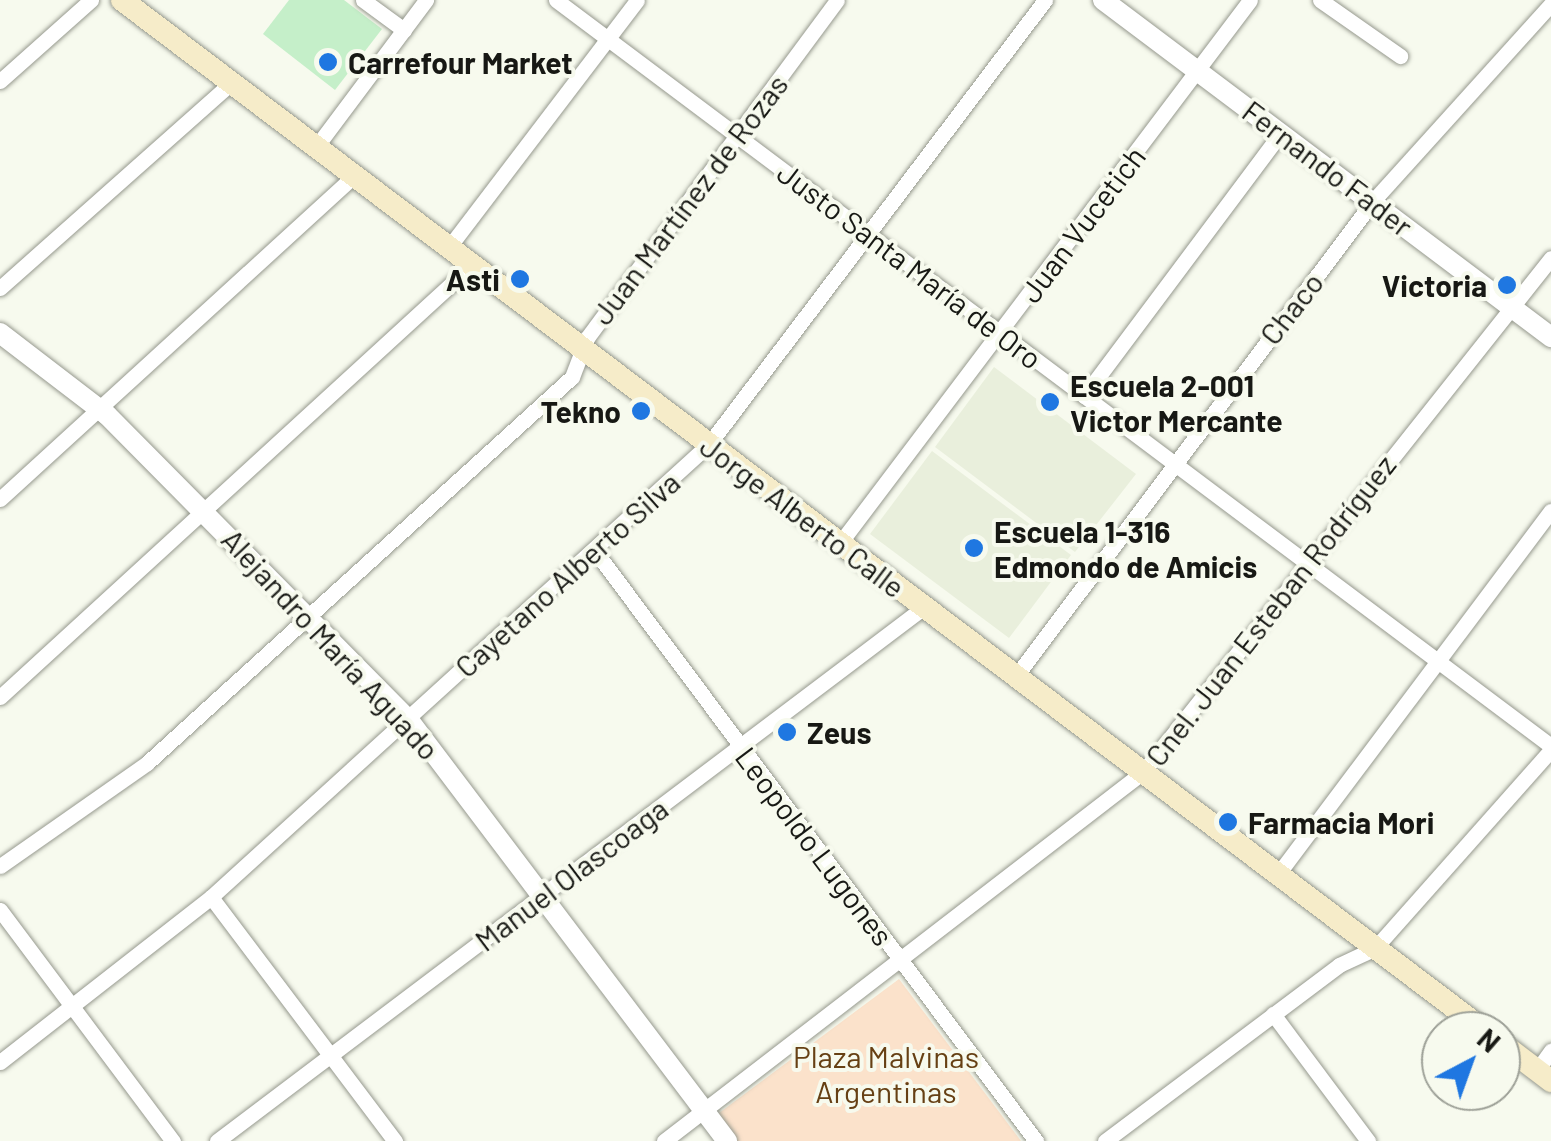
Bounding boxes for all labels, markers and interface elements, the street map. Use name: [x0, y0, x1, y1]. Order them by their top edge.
place label: Carrefour Market: [348, 44, 573, 80]
marker: Carrefour Market: [317, 51, 339, 73]
street label: Juan Martínez de Rozas: [583, 67, 795, 331]
street label: Fernando Fader: [1236, 92, 1420, 244]
street label: Juan Vucetich: [1012, 139, 1152, 309]
street label: Justo Santa María de Oro: [771, 154, 1049, 376]
place label: Asti: [446, 261, 500, 297]
street label: Chaco: [1252, 265, 1330, 351]
place label: Victoria: [1382, 267, 1487, 303]
marker: Asti: [509, 268, 531, 290]
marker: Victoria: [1496, 274, 1518, 296]
place label: Escuela 2-001 Victor Mercante: [1070, 367, 1283, 438]
marker: Escuela 2-001 Victor Mercante: [1039, 391, 1061, 413]
place label: Tekno: [541, 393, 621, 429]
marker: Tekno: [630, 400, 652, 422]
street label: Jorge Alberto Calle: [694, 427, 912, 605]
street label: Cnel. Juan Esteban Rodríguez: [1137, 447, 1403, 773]
street label: Cayetano Alberto Silva: [447, 464, 687, 684]
place label: Escuela 1-316 Edmondo de Amicis: [994, 513, 1257, 584]
street label: Alejandro María Aguado: [215, 521, 447, 767]
marker: Escuela 1-316 Edmondo de Amicis: [963, 537, 985, 559]
place label: Zeus: [807, 714, 871, 750]
marker: Zeus: [776, 721, 798, 743]
street label: Leopoldo Lugones: [729, 740, 901, 952]
street label: Manuel Olascoaga: [468, 790, 674, 958]
place label: Farmacia Mori: [1248, 804, 1434, 840]
marker: Farmacia Mori: [1217, 811, 1239, 833]
north arrow: [1421, 1011, 1521, 1111]
text: N: [1471, 1021, 1508, 1059]
park label: Plaza Malvinas Argentinas: [793, 1038, 979, 1108]

